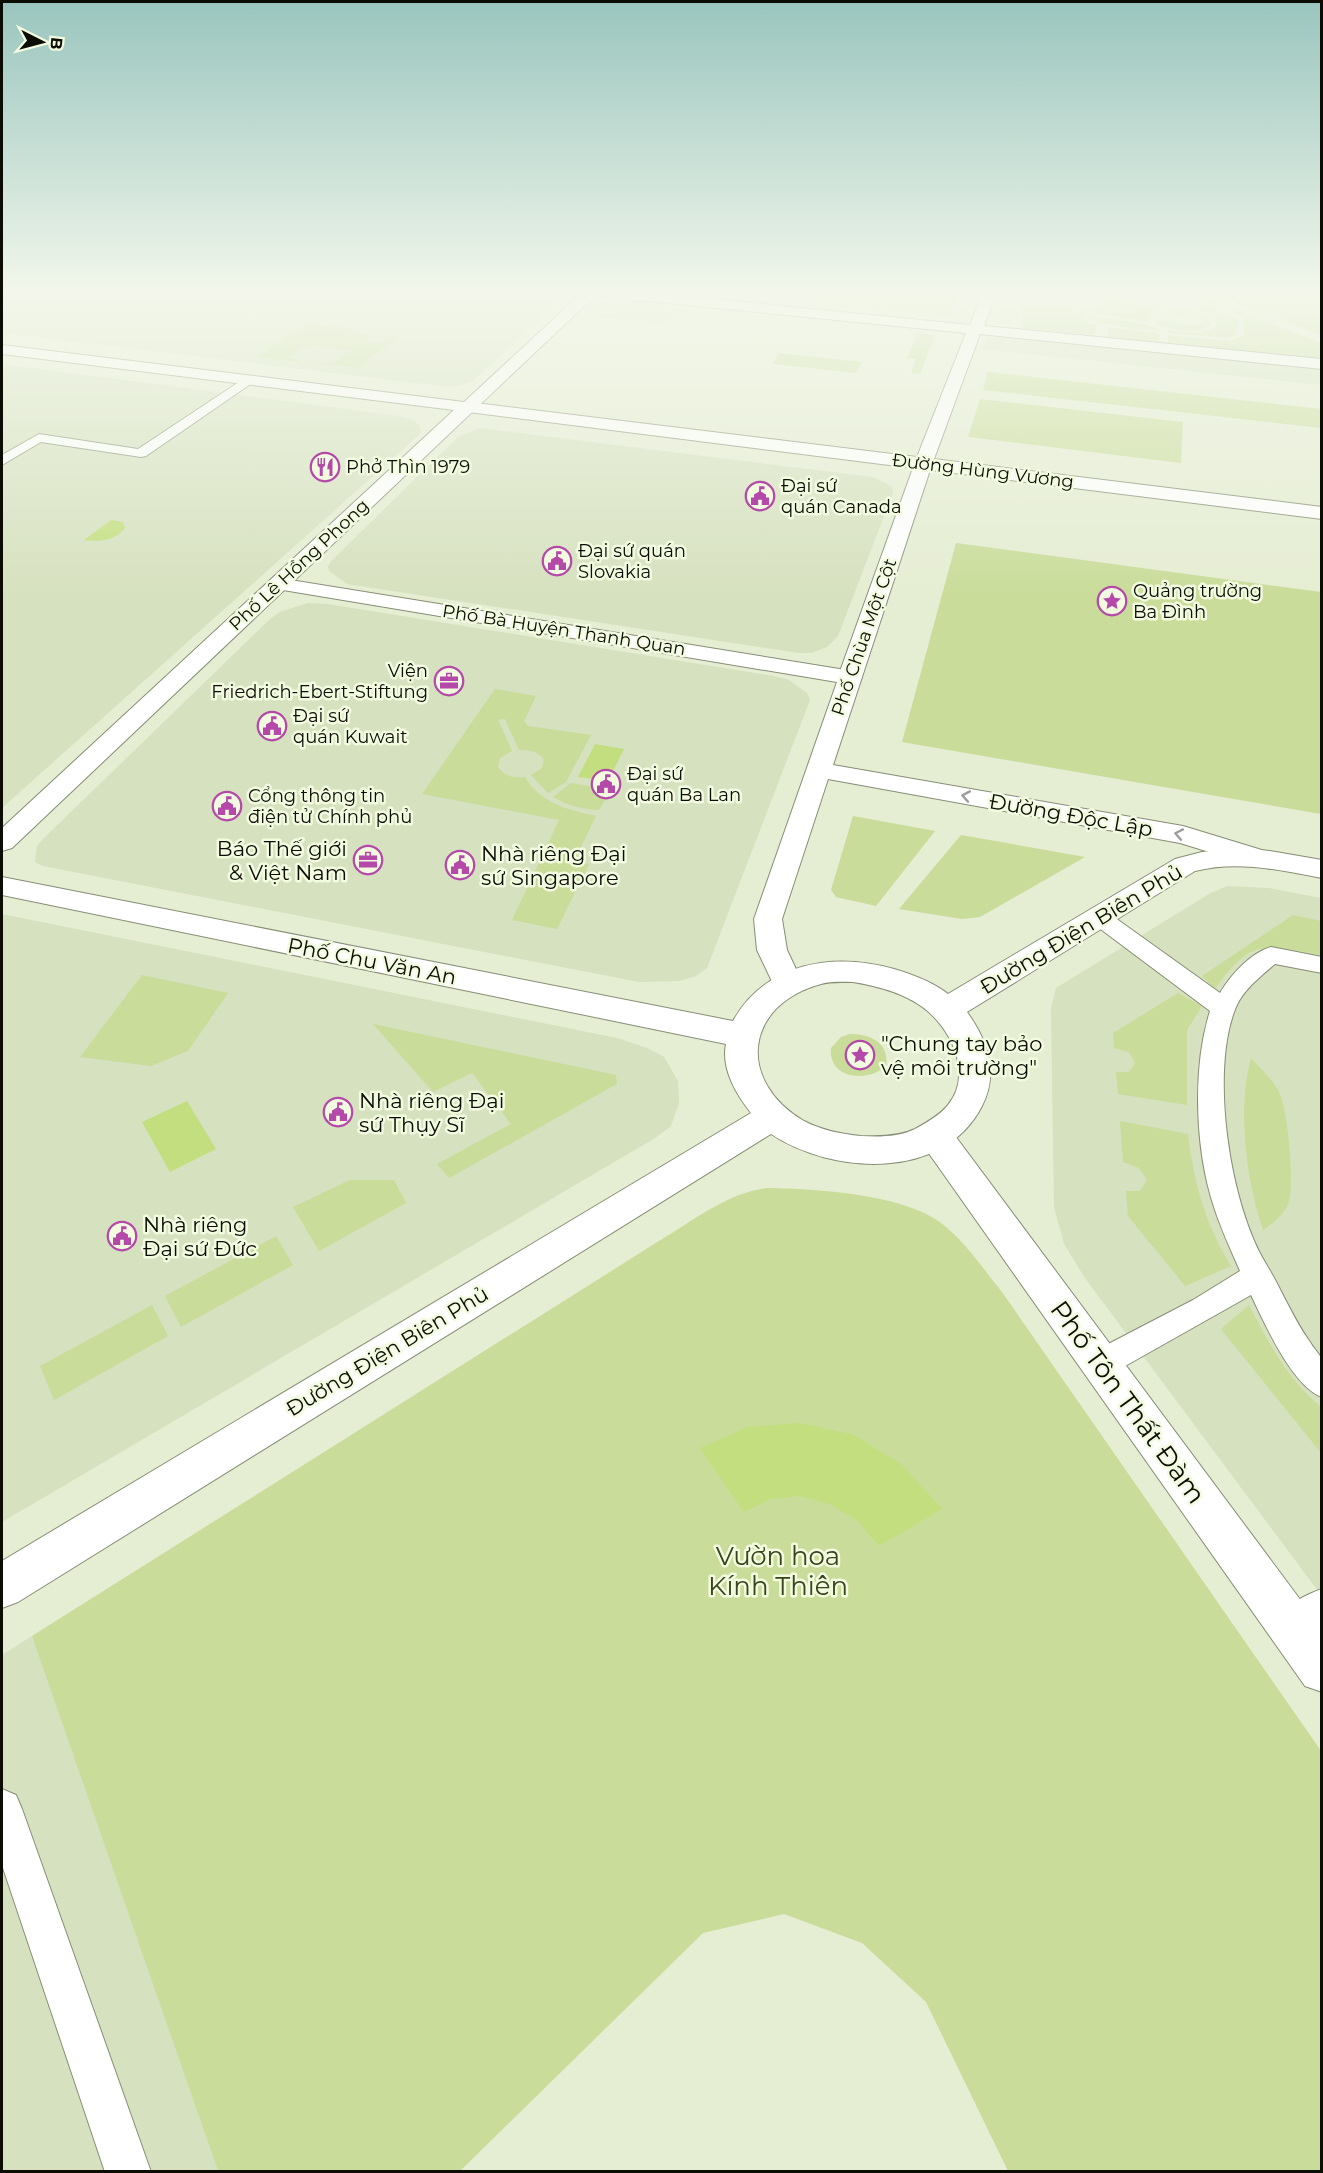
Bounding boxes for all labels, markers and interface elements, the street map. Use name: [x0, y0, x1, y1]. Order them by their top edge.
north arrow: [12, 12, 72, 72]
text: B: [46, 36, 67, 51]
street label: Đường Hùng Vương: [891, 449, 1075, 493]
restaurant icon: Phở Thìn 1979: [309, 451, 341, 483]
place label: Phở Thìn 1979: [346, 456, 470, 478]
place label: Đại sứ quán Canada: [781, 475, 902, 518]
public building icon: Đại sứ quán Canada: [744, 480, 776, 512]
street label: Phố Lê Hồng Phong: [225, 494, 373, 636]
place label: Đại sứ quán Slovakia: [578, 540, 686, 583]
public building icon: Đại sứ quán Slovakia: [541, 545, 573, 577]
street label: Phố Chùa Một Cột: [827, 555, 901, 719]
place label: Quảng trường Ba Đình: [1133, 580, 1262, 623]
place icon: Quảng trường Ba Đình: [1096, 585, 1128, 617]
street label: Phố Bà Huyện Thanh Quan: [441, 600, 687, 660]
place label: Viện Friedrich-Ebert-Stiftung: [211, 660, 428, 703]
office icon: Viện Friedrich-Ebert-Stiftung: [433, 665, 465, 697]
place label: Đại sứ quán Kuwait: [293, 705, 407, 748]
public building icon: Đại sứ quán Kuwait: [256, 710, 288, 742]
place label: Đại sứ quán Ba Lan: [627, 763, 741, 806]
public building icon: Đại sứ quán Ba Lan: [590, 768, 622, 800]
place label: Cổng thông tin điện tử Chính phủ: [248, 785, 412, 828]
street label: Đường Độc Lập: [987, 788, 1155, 842]
public building icon: Cổng thông tin điện tử Chính phủ: [211, 790, 243, 822]
one-way arrow: [961, 790, 971, 803]
one-way arrow: [1174, 828, 1184, 841]
place label: Báo Thế giới & Việt Nam: [217, 836, 347, 885]
place label: Nhà riêng Đại sứ Singapore: [481, 841, 626, 890]
office icon: Báo Thế giới & Việt Nam: [352, 844, 384, 876]
public building icon: Nhà riêng Đại sứ Singapore: [444, 849, 476, 881]
street label: Đường Điện Biên Phủ: [975, 859, 1187, 999]
street label: Phố Chu Văn An: [285, 932, 459, 990]
place label: "Chung tay bảo vệ môi trường": [881, 1031, 1042, 1080]
place icon: "Chung tay bảo vệ môi trường": [844, 1039, 876, 1071]
place label: Nhà riêng Đại sứ Thụy Sĩ: [359, 1088, 504, 1137]
public building icon: Nhà riêng Đại sứ Thụy Sĩ: [322, 1096, 354, 1128]
place label: Nhà riêng Đại sứ Đức: [143, 1212, 257, 1261]
public building icon: Nhà riêng Đại sứ Đức: [106, 1220, 138, 1252]
street label: Đường Điện Biên Phủ: [281, 1281, 493, 1421]
street label: Phố Tôn Thất Đàm: [1044, 1294, 1212, 1510]
park label: Vườn hoa Kính Thiên: [708, 1540, 848, 1602]

